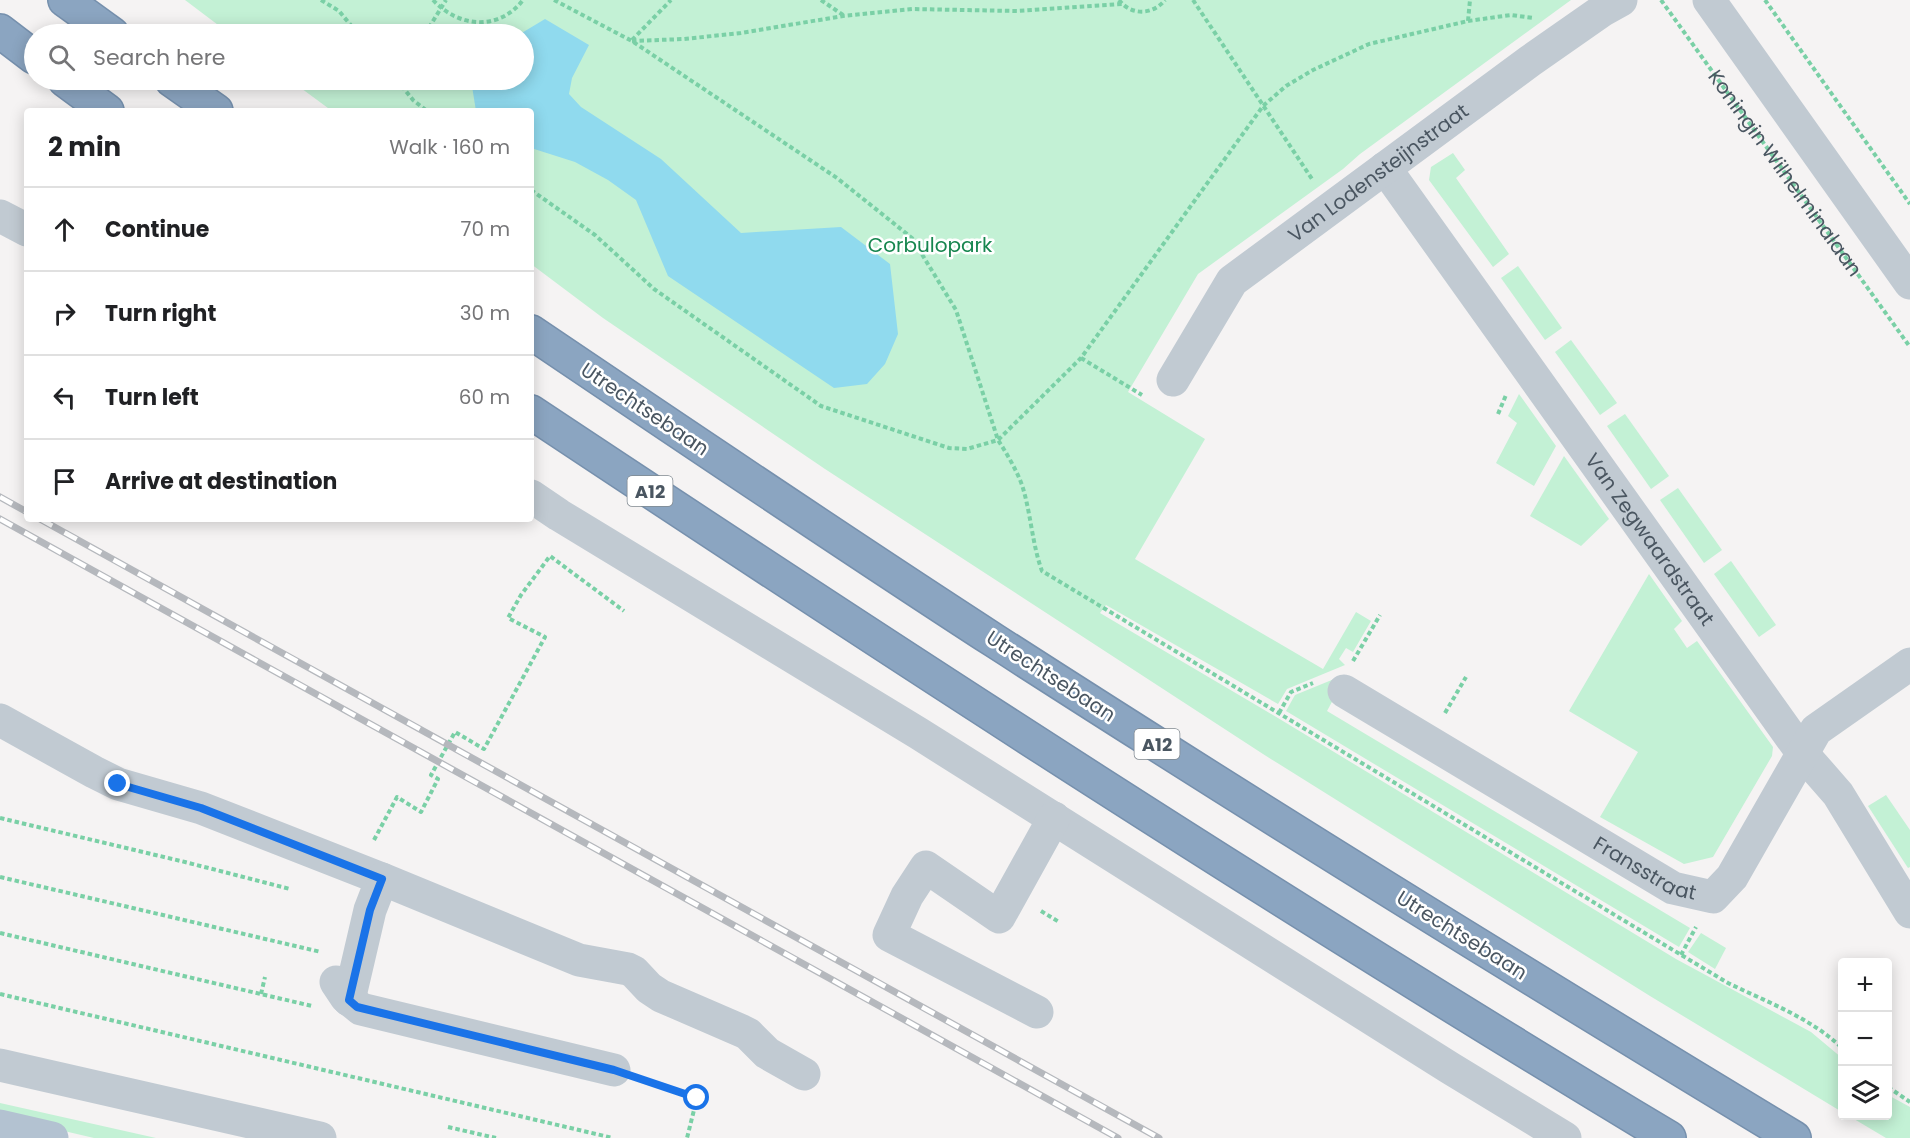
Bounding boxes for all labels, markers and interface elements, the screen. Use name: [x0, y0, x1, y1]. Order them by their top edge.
search box: [24, 24, 534, 90]
icon: search: [45, 41, 78, 74]
text: Search here: [93, 42, 226, 73]
street label: Koningin Wilhelminalaan: [1701, 64, 1869, 282]
street label: Van Lodensteijnstraat: [1282, 97, 1474, 249]
text: 2 min: [48, 129, 121, 165]
text: Walk · 160 m: [389, 133, 510, 161]
icon: ahead: [48, 213, 81, 246]
text: Continue: [105, 214, 209, 245]
text: 70 m: [461, 215, 510, 243]
park label: Corbulopark: [868, 231, 993, 259]
icon: right: [48, 297, 81, 330]
text: Turn right: [105, 298, 216, 329]
text: 30 m: [460, 299, 510, 327]
street label: Utrechtsebaan: [575, 356, 715, 462]
icon: left: [48, 381, 81, 414]
text: Turn left: [105, 382, 199, 413]
text: 60 m: [459, 383, 510, 411]
street label: Van Zegwaardstraat: [1579, 447, 1721, 631]
icon: arrive: [48, 465, 81, 498]
text: Arrive at destination: [105, 466, 337, 497]
road number: A12: [628, 476, 672, 506]
street label: Utrechtsebaan: [981, 624, 1121, 728]
road number: A12: [1134, 729, 1180, 759]
route end: [104, 770, 130, 796]
street label: Fransstraat: [1588, 830, 1699, 907]
street label: Utrechtsebaan: [1391, 884, 1533, 986]
map controls: [1838, 958, 1892, 1120]
button: +: [1838, 958, 1892, 1012]
button: −: [1838, 1012, 1892, 1066]
button: layers: [1838, 1066, 1892, 1120]
route start: [683, 1084, 709, 1110]

